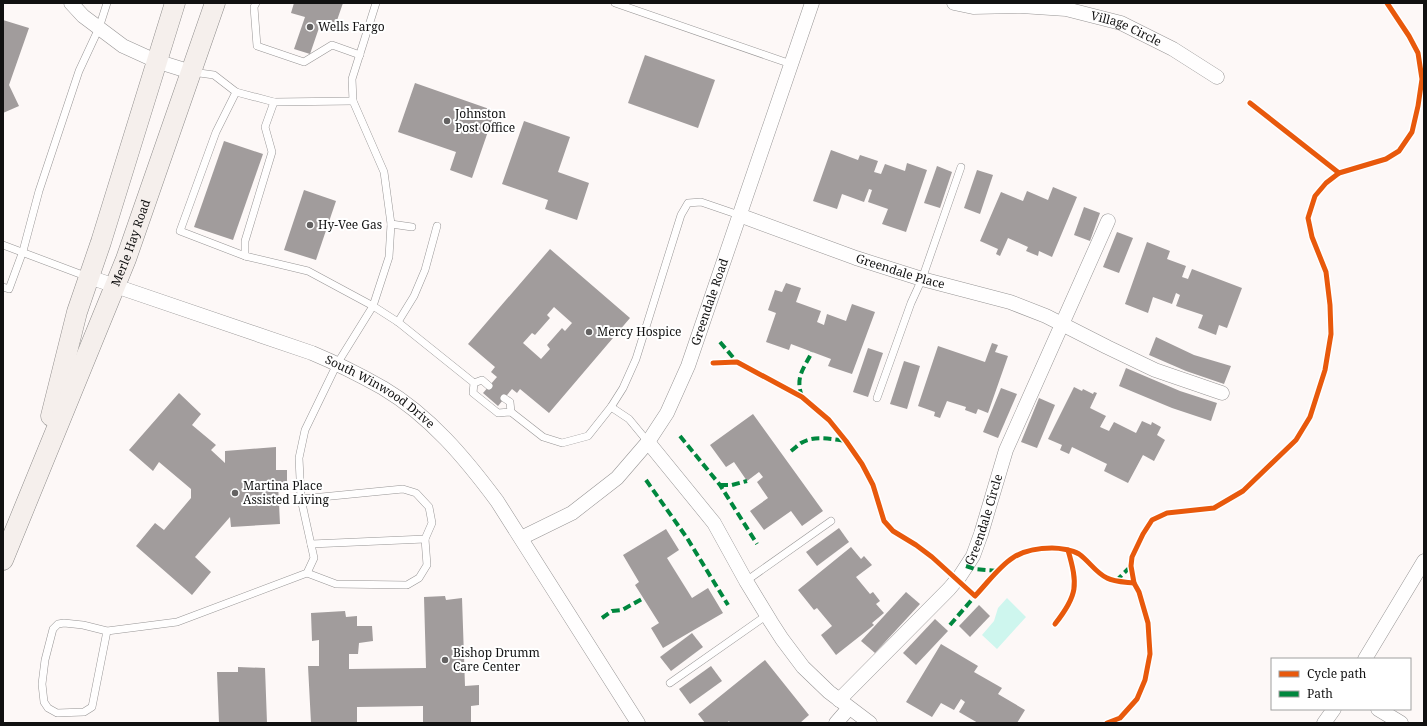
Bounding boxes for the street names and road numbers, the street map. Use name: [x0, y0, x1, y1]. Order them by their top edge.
street label: Village Circle: [1089, 7, 1165, 50]
street label: Merle Hay Road: [107, 196, 154, 289]
street label: Greendale Place: [854, 249, 947, 293]
street label: Greendale Road: [687, 255, 732, 348]
street label: South Winwood Drive: [322, 351, 439, 432]
street label: Greendale Circle: [960, 472, 1006, 569]

